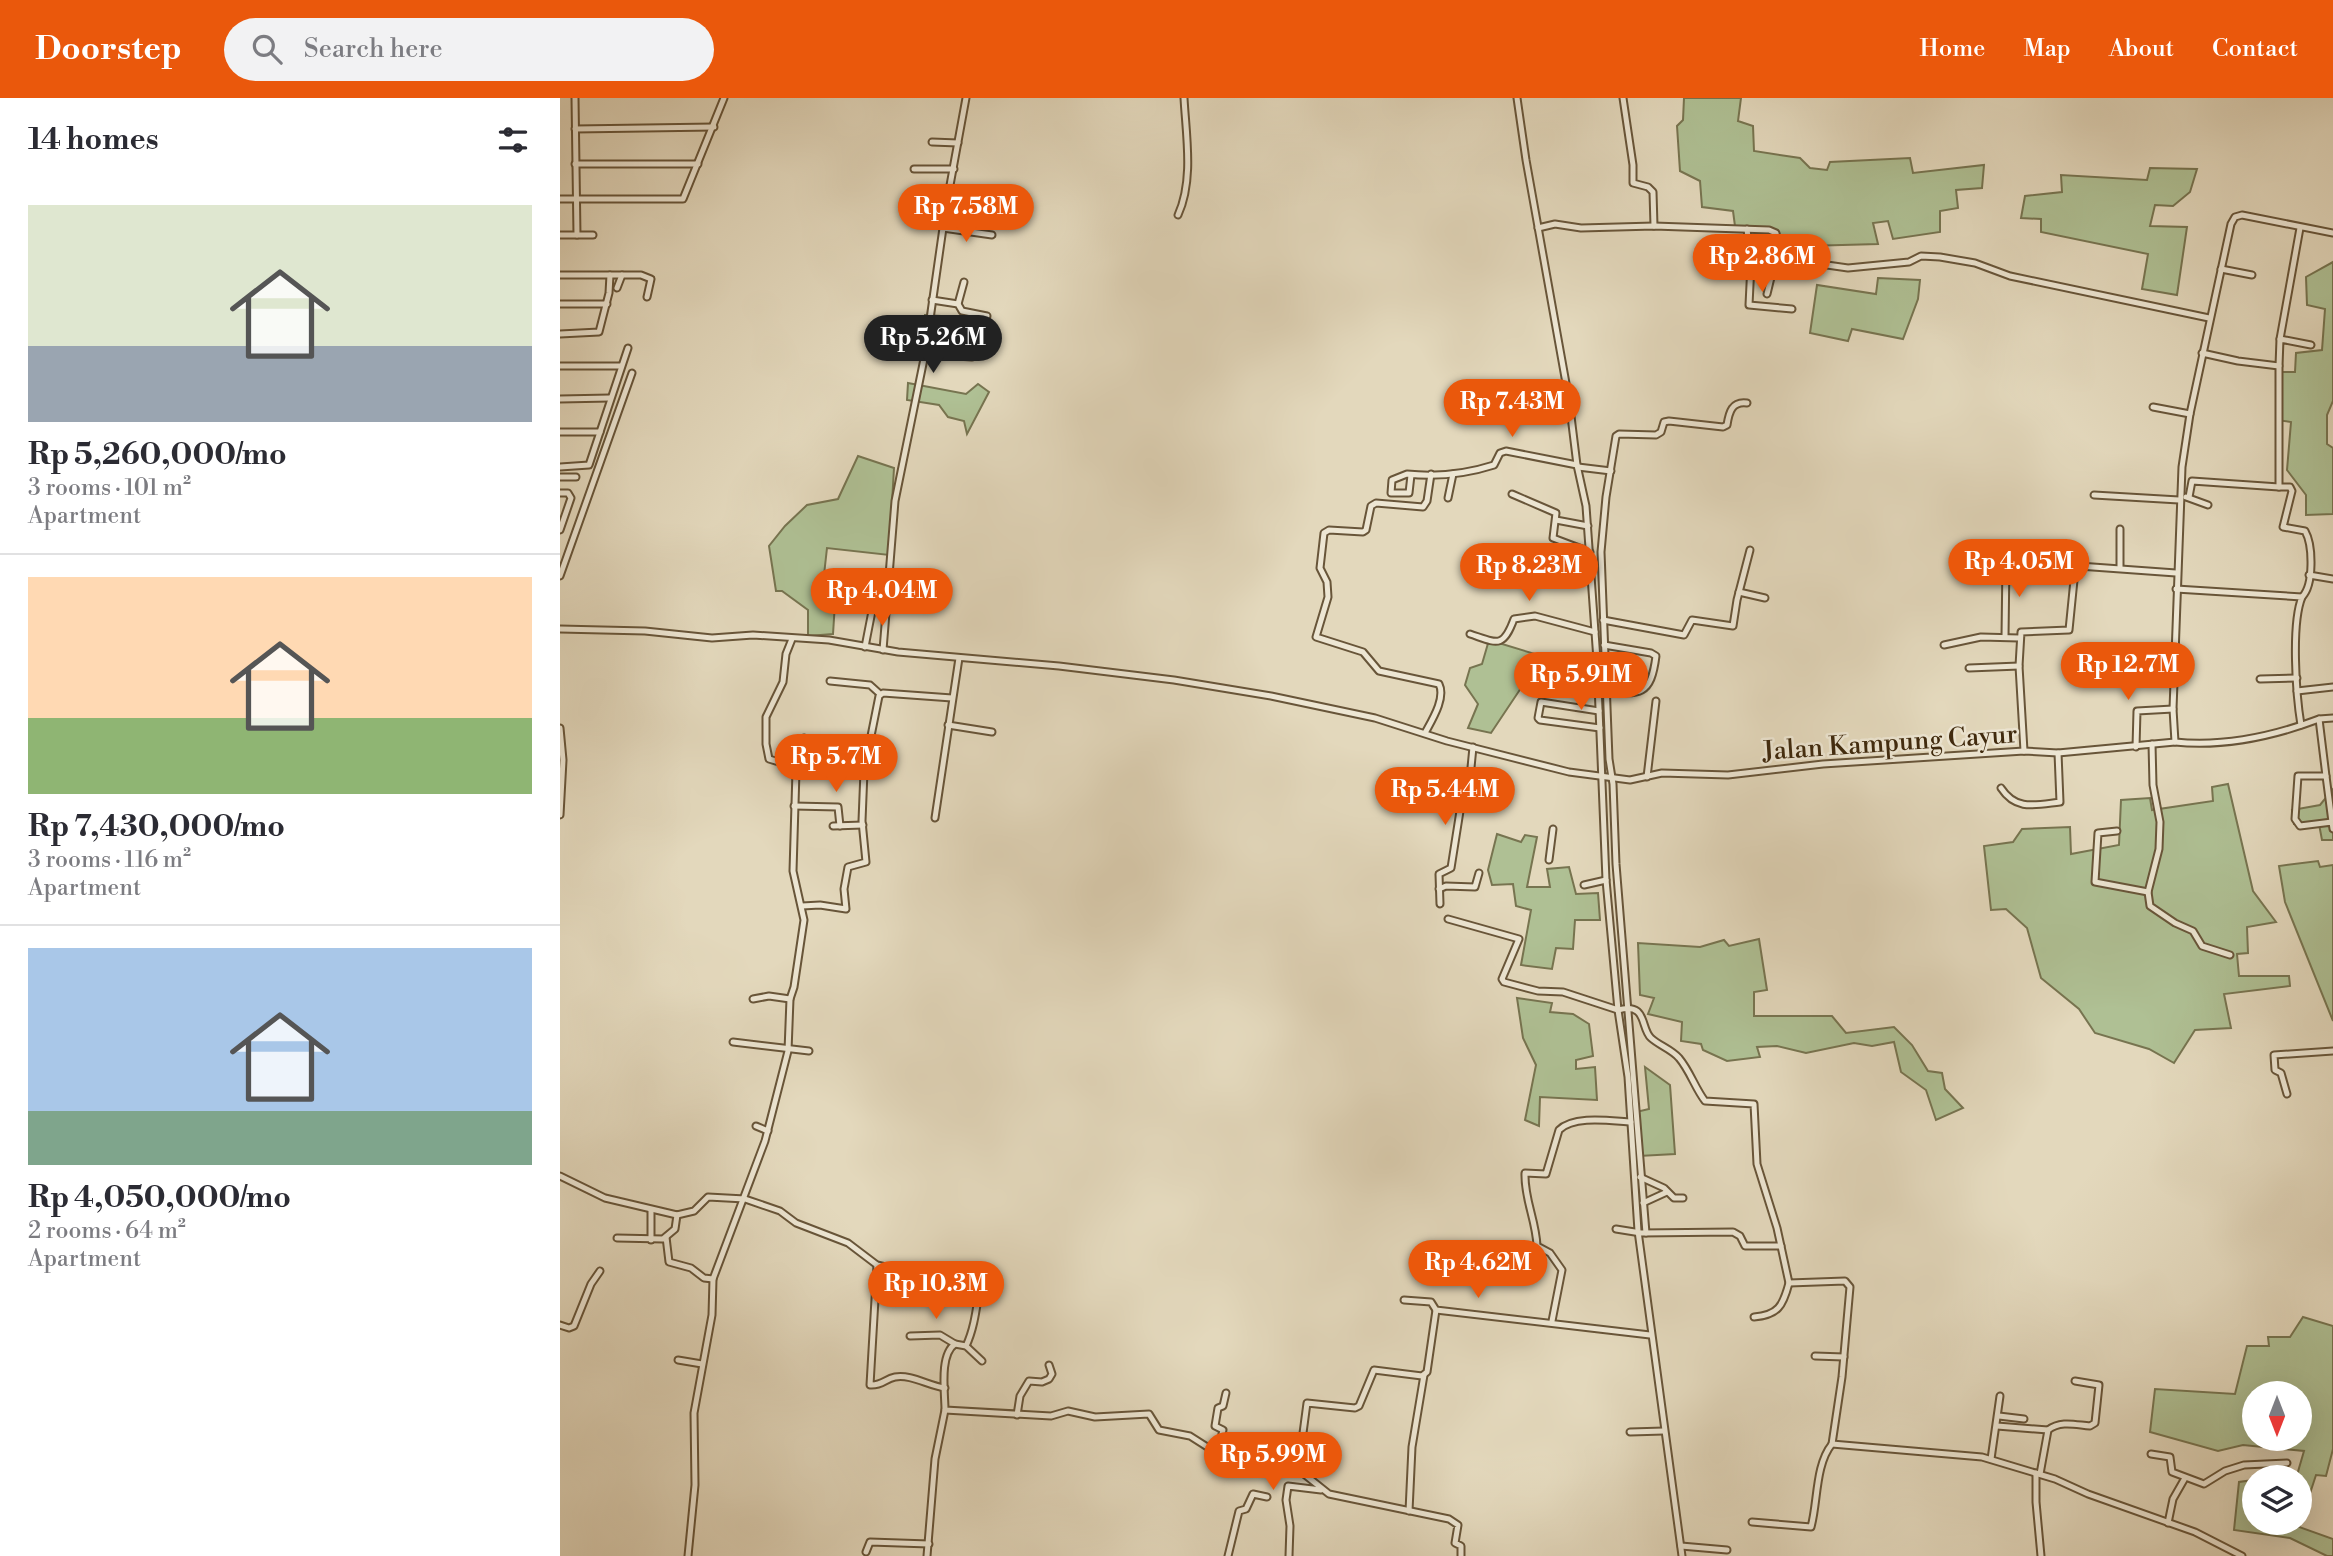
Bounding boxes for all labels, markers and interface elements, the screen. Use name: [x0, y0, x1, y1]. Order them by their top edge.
search box: [224, 18, 714, 81]
text: Doorstep: [35, 29, 182, 70]
icon: search: [248, 30, 286, 68]
text: Search here: [304, 33, 443, 65]
text: Home: [1920, 34, 1985, 64]
text: Map: [2023, 34, 2071, 64]
text: About: [2109, 34, 2174, 64]
text: Contact: [2212, 34, 2298, 64]
text: 14 homes: [28, 121, 159, 159]
icon: filters: [494, 121, 532, 159]
pin: Rp 7.58M: [894, 184, 1038, 244]
text: Rp 7.58M: [914, 193, 1018, 221]
pin: Rp 2.86M: [1690, 234, 1834, 294]
text: Rp 2.86M: [1709, 243, 1815, 271]
icon: home: [217, 251, 343, 377]
pin: Rp 5.26M: [861, 316, 1005, 375]
text: Rp 5.26M: [880, 324, 986, 352]
pin: Rp 7.43M: [1440, 380, 1584, 439]
text: Rp 7.43M: [1460, 388, 1564, 416]
text: Rp 5,260,000/mo: [28, 436, 287, 474]
text: 3 rooms · 101 m²: [28, 474, 191, 502]
text: Apartment: [28, 502, 141, 530]
pin: Rp 4.05M: [1947, 540, 2091, 599]
pin: Rp 8.23M: [1457, 544, 1601, 603]
text: Rp 4.05M: [1964, 548, 2074, 576]
text: Rp 8.23M: [1476, 552, 1582, 580]
pin: Rp 4.04M: [810, 568, 954, 628]
text: Rp 4.04M: [827, 577, 937, 605]
icon: home: [217, 623, 343, 749]
pin: Rp 12.7M: [2056, 642, 2200, 702]
text: Rp 12.7M: [2077, 651, 2179, 679]
pin: Rp 5.91M: [1509, 652, 1653, 712]
text: Rp 5.91M: [1530, 661, 1632, 689]
street label: Jalan Kampung Cayur: [1761, 718, 2018, 768]
pin: Rp 5.7M: [771, 734, 901, 794]
text: Rp 5.7M: [791, 743, 881, 771]
pin: Rp 5.44M: [1373, 768, 1517, 827]
text: Rp 5.44M: [1391, 776, 1499, 804]
text: Rp 7,430,000/mo: [28, 808, 285, 846]
text: 3 rooms · 116 m²: [28, 846, 191, 874]
text: Apartment: [28, 874, 141, 902]
icon: home: [217, 994, 343, 1120]
text: Rp 4,050,000/mo: [28, 1179, 291, 1217]
text: 2 rooms · 64 m²: [28, 1217, 186, 1245]
pin: Rp 4.62M: [1406, 1240, 1550, 1300]
text: Apartment: [28, 1245, 141, 1273]
text: Rp 4.62M: [1424, 1249, 1532, 1277]
pin: Rp 10.3M: [864, 1262, 1008, 1321]
text: Rp 10.3M: [884, 1270, 988, 1298]
north arrow: [2242, 1381, 2312, 1451]
map controls: [2242, 1381, 2312, 1535]
pin: Rp 5.99M: [1201, 1432, 1345, 1492]
text: Rp 5.99M: [1220, 1441, 1326, 1469]
button: layers: [2242, 1465, 2312, 1535]

